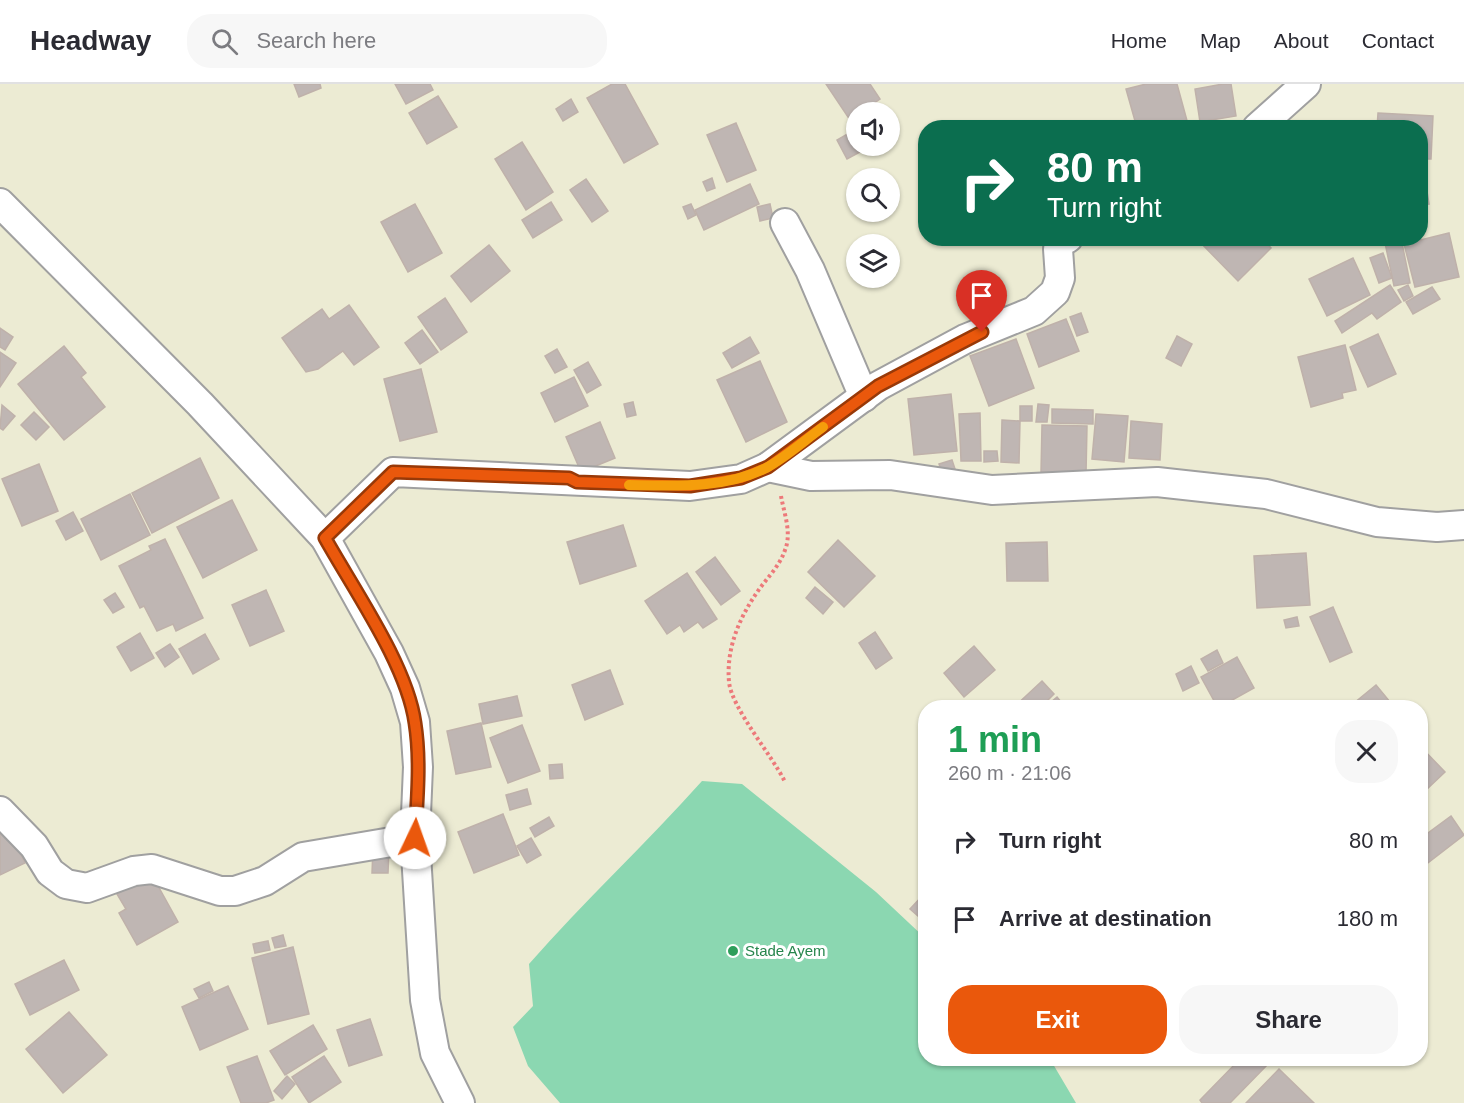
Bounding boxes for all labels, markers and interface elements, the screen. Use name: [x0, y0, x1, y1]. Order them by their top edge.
search box: [187, 14, 607, 68]
text: Headway: [30, 25, 151, 56]
icon: search: [208, 25, 241, 58]
text: Search here: [256, 28, 376, 53]
text: Home: [1111, 29, 1167, 52]
text: Map: [1200, 29, 1241, 52]
text: About: [1274, 29, 1329, 52]
text: Contact: [1362, 29, 1434, 52]
map controls: [846, 102, 900, 288]
button: sound: [846, 102, 900, 156]
icon: right: [948, 144, 1026, 222]
text: 80 m: [1047, 144, 1143, 191]
button: search: [846, 168, 900, 222]
text: Turn right: [1047, 193, 1162, 223]
button: layers: [846, 234, 900, 288]
pin: [956, 270, 1007, 332]
icon: arrive: [965, 279, 998, 312]
text: 1 min: [948, 719, 1042, 760]
button: close: [1335, 720, 1398, 783]
text: 260 m · 21:06: [948, 762, 1071, 784]
position arrow: [383, 806, 447, 870]
icon: right: [948, 825, 981, 858]
text: Turn right: [999, 828, 1101, 853]
text: 80 m: [1349, 828, 1398, 853]
icon: arrive: [948, 903, 981, 936]
text: Arrive at destination: [999, 906, 1212, 931]
text: 180 m: [1337, 906, 1398, 931]
place label: Stade Ayem: [745, 942, 826, 959]
marker: Stade Ayem: [726, 944, 740, 958]
button: Exit: [948, 985, 1167, 1054]
button: Share: [1179, 985, 1398, 1054]

